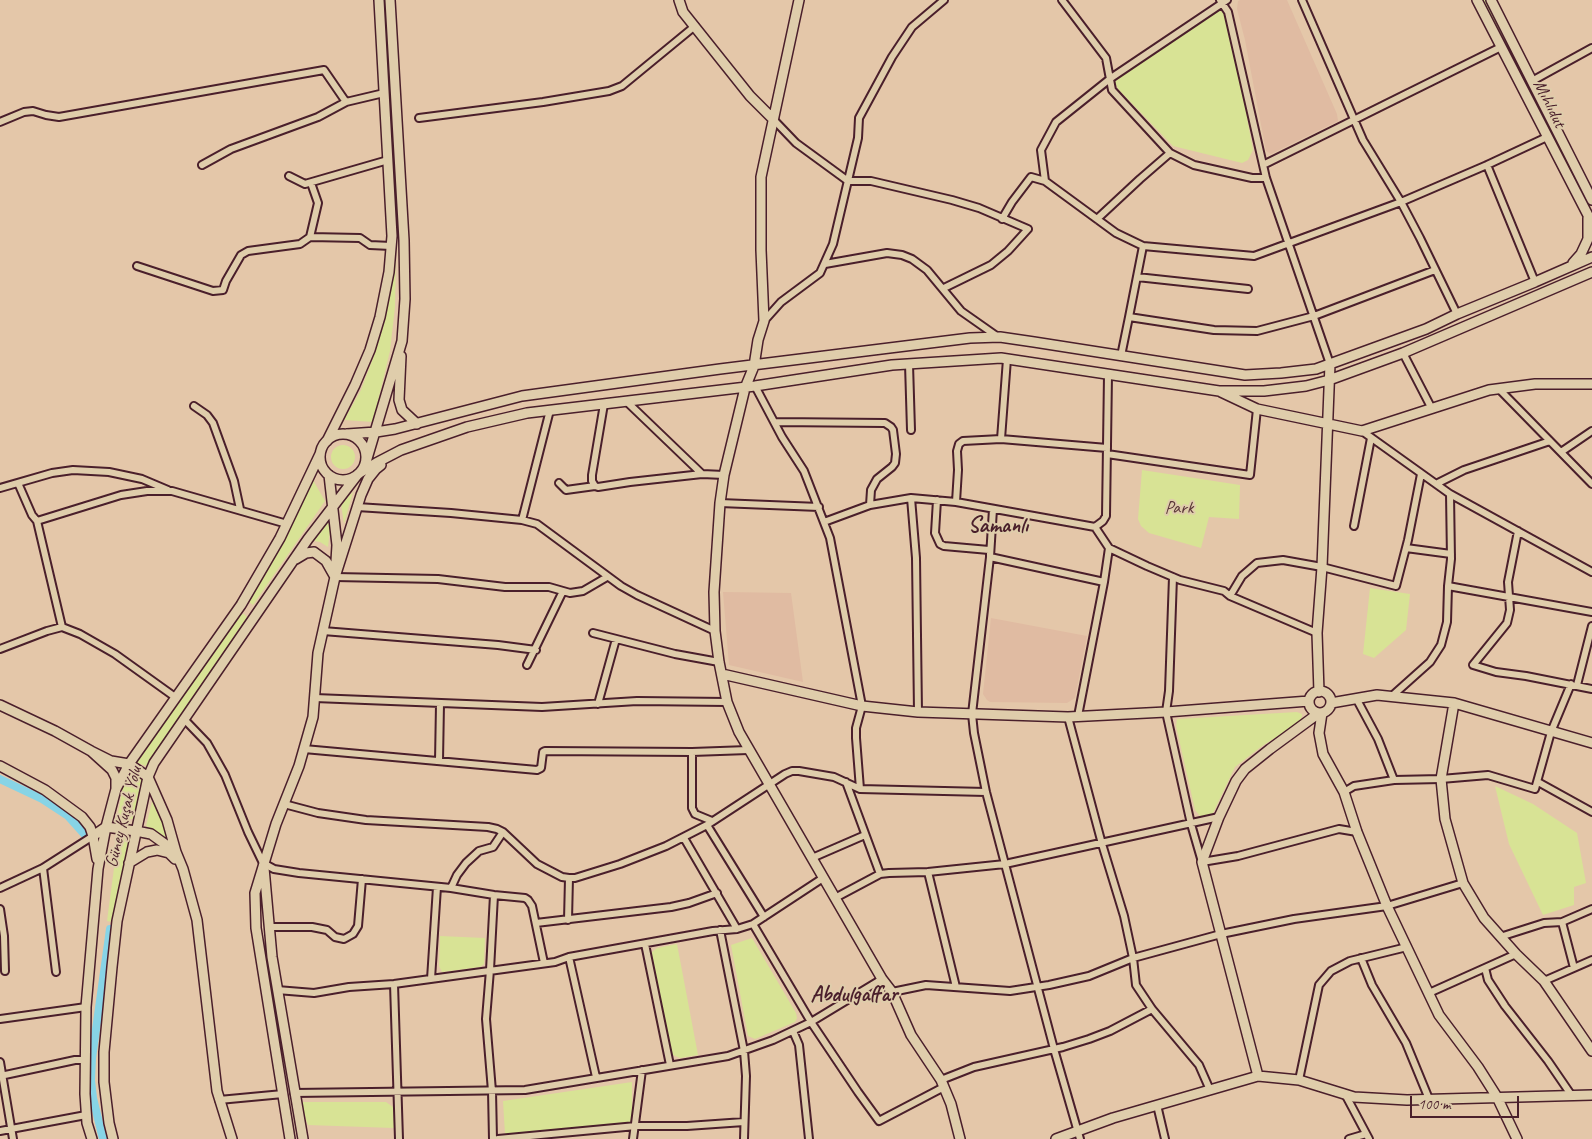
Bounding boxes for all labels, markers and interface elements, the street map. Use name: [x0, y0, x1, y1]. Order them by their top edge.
street label: Mıhlıdut: [1528, 77, 1570, 131]
park label: Park: [1165, 497, 1193, 519]
district label: Samanlı: [968, 513, 1028, 539]
street label: Güney Kuşak Yolu: [101, 764, 147, 870]
district label: Abdulgaffar: [810, 982, 898, 1008]
scale bar: [1412, 1086, 1521, 1118]
text: 100 m: [1418, 1095, 1450, 1114]

